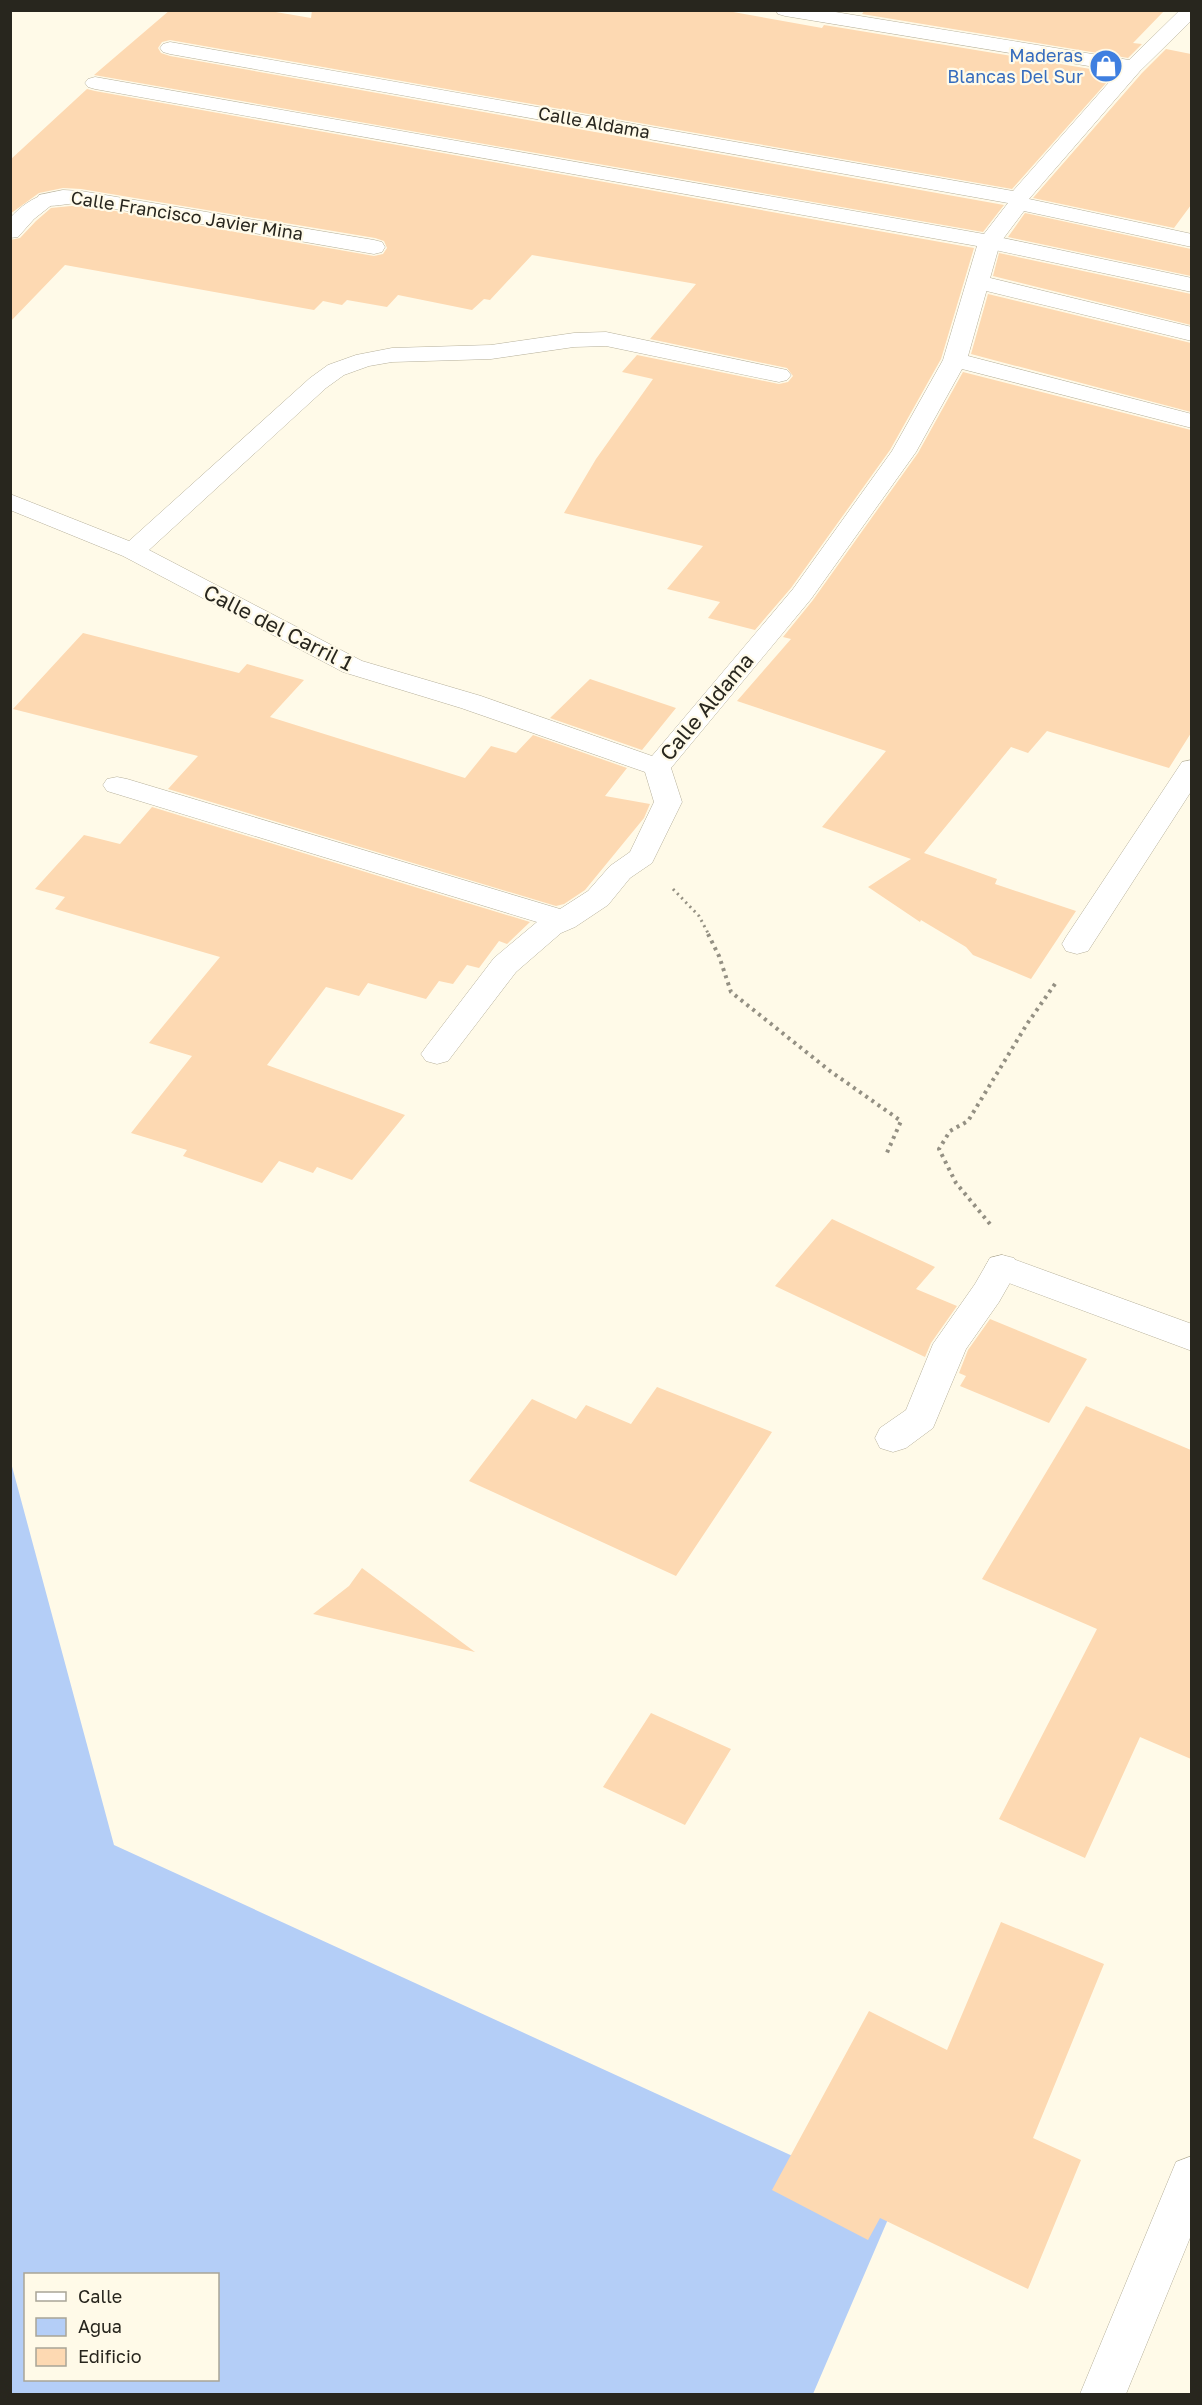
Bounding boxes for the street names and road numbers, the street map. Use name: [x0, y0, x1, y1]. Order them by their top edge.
street label: Calle Aldama: [536, 101, 652, 143]
street label: Calle Francisco Javier Mina: [69, 186, 305, 244]
street label: Calle del Carril 1: [199, 578, 358, 676]
street label: Calle Aldama: [654, 647, 759, 765]

